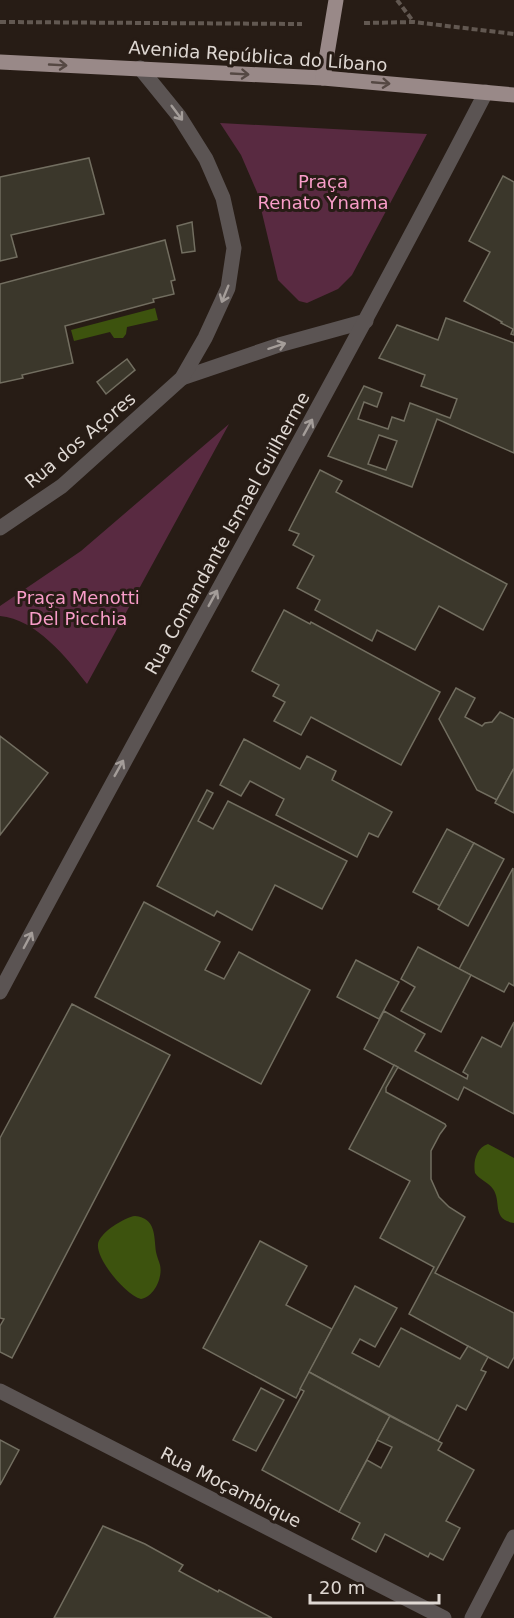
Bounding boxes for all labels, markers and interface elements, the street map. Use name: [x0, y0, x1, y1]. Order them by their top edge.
street label: Avenida República do Líbano: [128, 36, 388, 76]
one-way arrow: [48, 59, 68, 70]
one-way arrow: [230, 68, 250, 79]
one-way arrow: [371, 78, 391, 89]
one-way arrow: [170, 105, 183, 121]
park label: Praça Renato Ynama: [257, 171, 389, 213]
one-way arrow: [218, 284, 229, 303]
one-way arrow: [267, 340, 286, 351]
street label: Rua dos Açores: [20, 388, 140, 492]
street label: Rua Comandante Ismael Guilherme: [140, 388, 314, 678]
one-way arrow: [302, 419, 314, 436]
park label: Praça Menotti Del Picchia: [16, 587, 140, 629]
one-way arrow: [208, 589, 220, 606]
one-way arrow: [114, 760, 125, 778]
one-way arrow: [22, 932, 34, 950]
street label: Rua Moçambique: [157, 1442, 305, 1532]
scale bar: [310, 1567, 439, 1605]
text: 20 m: [319, 1577, 365, 1598]

